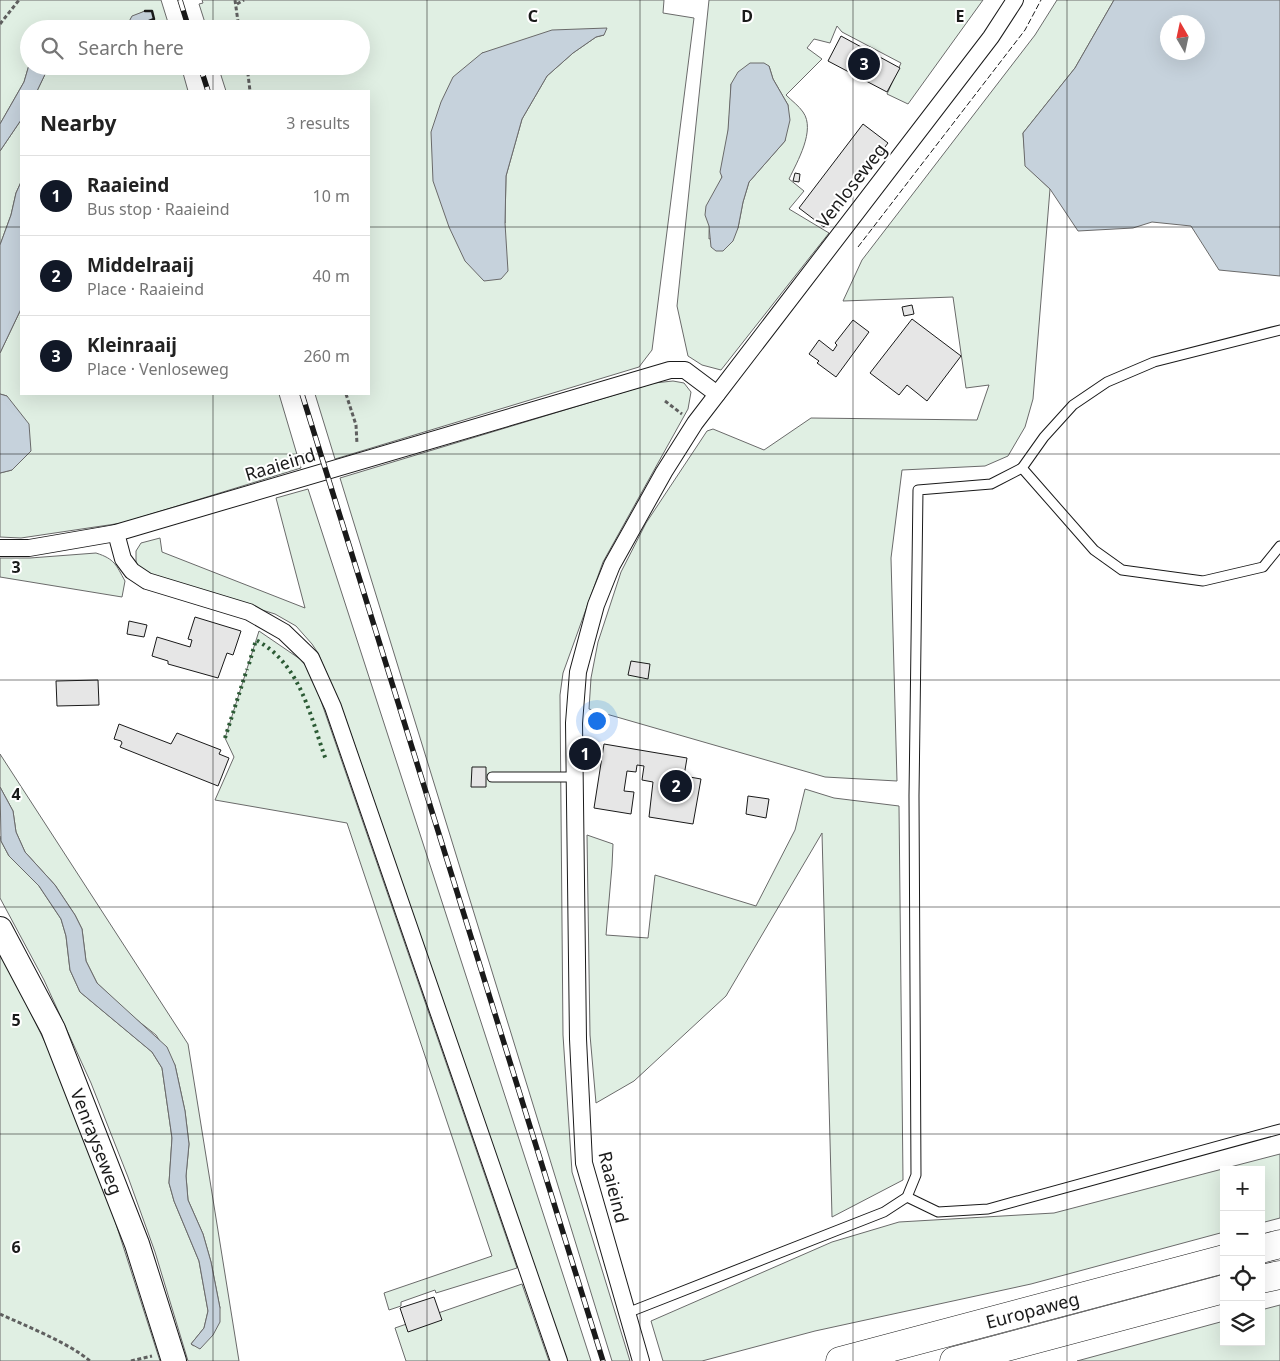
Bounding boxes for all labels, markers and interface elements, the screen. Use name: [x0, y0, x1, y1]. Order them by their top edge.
text: C: [528, 5, 538, 27]
text: D: [741, 5, 753, 27]
text: E: [956, 5, 965, 27]
north arrow: [1160, 15, 1205, 60]
search box: [20, 20, 370, 75]
icon: search: [38, 34, 66, 62]
text: Search here: [78, 35, 184, 61]
pin: 3: [848, 45, 880, 83]
text: Nearby: [40, 109, 116, 137]
text: 3 results: [286, 112, 350, 134]
street label: Venloseweg: [810, 138, 892, 232]
text: Raaieind: [87, 172, 169, 198]
text: 1: [51, 185, 61, 207]
text: 10 m: [313, 185, 350, 207]
text: Bus stop · Raaieind: [87, 198, 230, 220]
text: Middelraaij: [87, 252, 194, 278]
text: 2: [51, 265, 61, 287]
text: 40 m: [313, 265, 350, 287]
text: Place · Raaieind: [87, 278, 204, 300]
text: Kleinraaij: [87, 332, 177, 358]
text: 3: [51, 345, 61, 367]
text: 260 m: [303, 345, 350, 367]
text: Place · Venloseweg: [87, 358, 229, 380]
street label: Raaieind: [242, 442, 318, 486]
text: 3: [11, 556, 21, 578]
your location: [584, 708, 610, 734]
pin: 1: [569, 735, 601, 773]
pin: 2: [660, 767, 692, 805]
text: 4: [11, 783, 21, 805]
text: 5: [11, 1009, 21, 1031]
street label: Venrayseweg: [65, 1085, 129, 1198]
street label: Raaieind: [594, 1149, 634, 1225]
map controls: [1220, 1166, 1265, 1346]
button: +: [1220, 1166, 1265, 1211]
button: −: [1220, 1211, 1265, 1256]
text: 6: [11, 1236, 21, 1258]
button: locate: [1220, 1256, 1265, 1301]
street label: Europaweg: [983, 1286, 1082, 1334]
button: layers: [1220, 1301, 1265, 1346]

